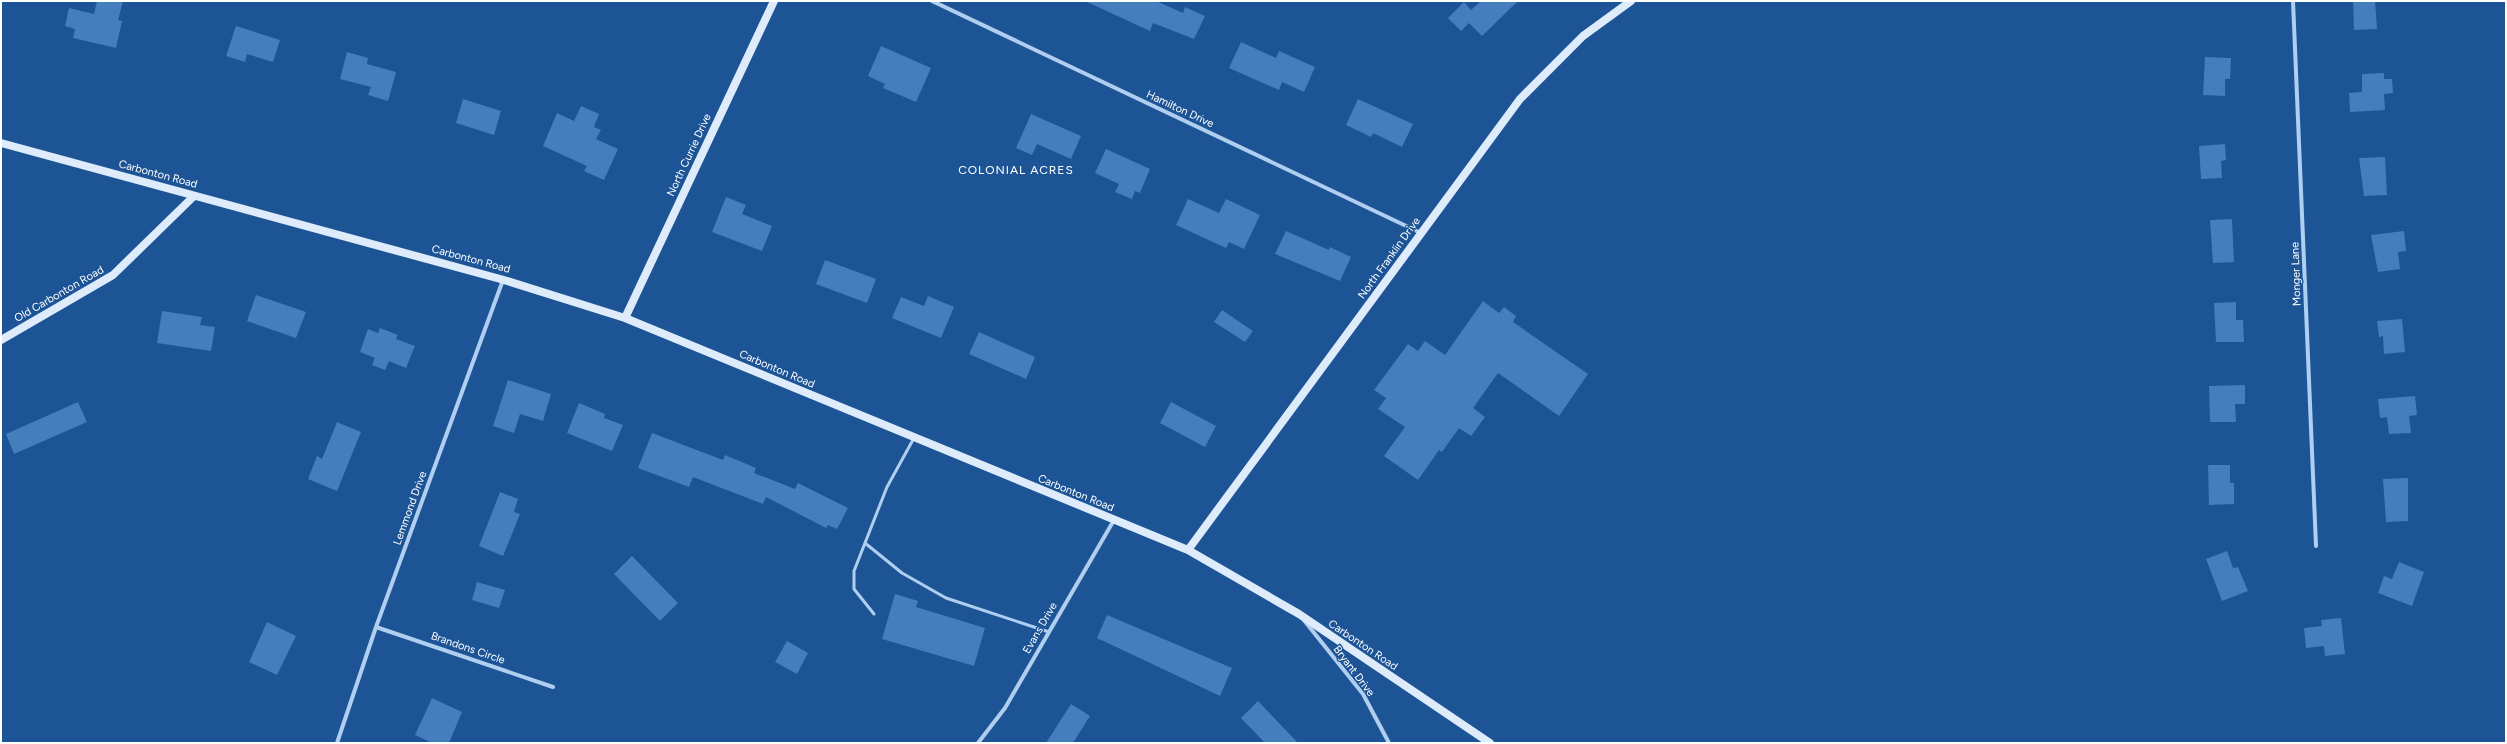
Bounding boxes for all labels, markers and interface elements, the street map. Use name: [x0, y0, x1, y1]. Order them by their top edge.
street label: Hamilton Drive: [1144, 88, 1216, 130]
street label: North Currie Drive: [664, 112, 714, 198]
street label: Carbonton Road: [117, 157, 199, 191]
district label: COLONIAL ACRES: [958, 163, 1074, 177]
street label: North Franklin Drive: [1355, 215, 1423, 301]
street label: Carbonton Road: [430, 242, 512, 276]
street label: Monger Lane: [2288, 242, 2304, 306]
street label: Old Carbonton Road: [12, 263, 106, 325]
street label: Carbonton Road: [737, 347, 817, 391]
street label: Lemmond Drive: [391, 469, 429, 547]
street label: Carbonton Road: [1036, 472, 1116, 514]
street label: Evans Drive: [1020, 600, 1060, 656]
street label: Carbonton Road: [1326, 617, 1400, 673]
street label: Brandons Circle: [429, 629, 507, 667]
street label: Bryant Drive: [1331, 643, 1377, 699]

